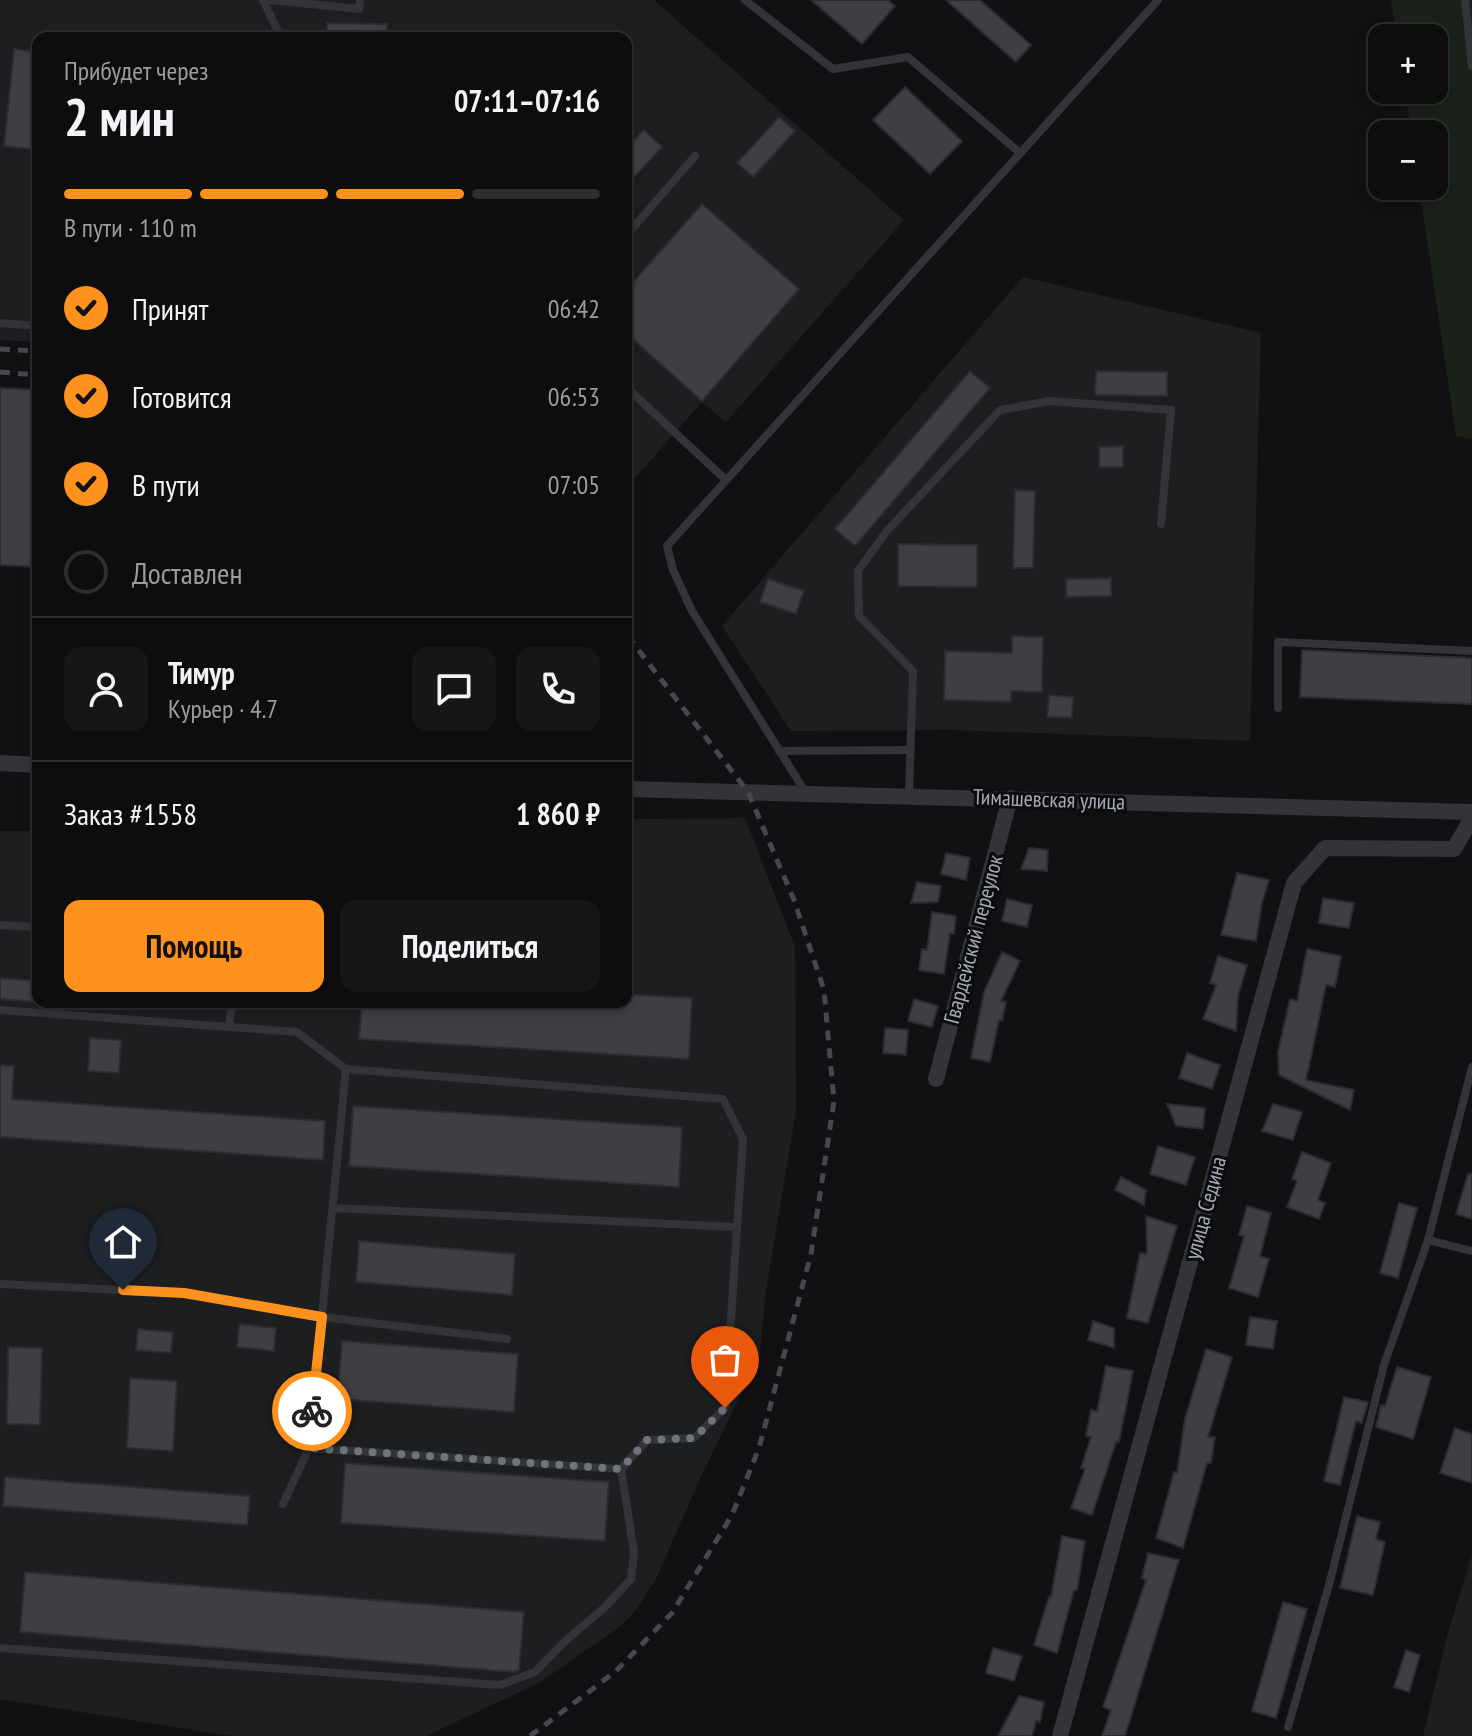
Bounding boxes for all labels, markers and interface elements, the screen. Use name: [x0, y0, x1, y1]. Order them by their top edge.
map controls: [1368, 24, 1448, 200]
button: +: [1368, 24, 1448, 104]
text: Прибудет через: [64, 54, 208, 87]
text: 07:11–07:16: [454, 81, 600, 120]
text: 2 мин: [64, 83, 175, 150]
button: −: [1368, 120, 1448, 200]
text: В пути · 110 m: [64, 211, 197, 244]
icon: check: [64, 286, 108, 330]
text: Принят: [132, 289, 208, 328]
text: 06:42: [548, 292, 600, 325]
icon: check: [64, 374, 108, 418]
text: Готовится: [132, 377, 232, 416]
text: 06:53: [548, 380, 600, 413]
icon: check: [64, 462, 108, 506]
text: В пути: [132, 465, 200, 504]
text: 07:05: [548, 468, 600, 501]
text: Доставлен: [132, 553, 242, 592]
button: person: [64, 647, 148, 731]
button: chat: [412, 647, 496, 731]
button: phone: [516, 647, 600, 731]
text: Тимур: [168, 653, 235, 692]
text: Курьер · 4.7: [168, 692, 278, 725]
street label: Тимашевская улица: [972, 782, 1126, 816]
text: Заказ #1558: [64, 794, 197, 833]
text: 1 860 ₽: [516, 794, 600, 833]
street label: Гвардейский переулок: [937, 851, 1009, 1027]
button: Помощь: [64, 900, 324, 992]
button: Поделиться: [340, 900, 600, 992]
street label: улица Седина: [1178, 1153, 1232, 1263]
pin: [89, 1208, 157, 1290]
icon: home: [101, 1220, 145, 1264]
pin: [691, 1326, 759, 1408]
icon: bag: [703, 1338, 747, 1382]
courier: [272, 1371, 352, 1451]
icon: bike: [290, 1389, 334, 1433]

